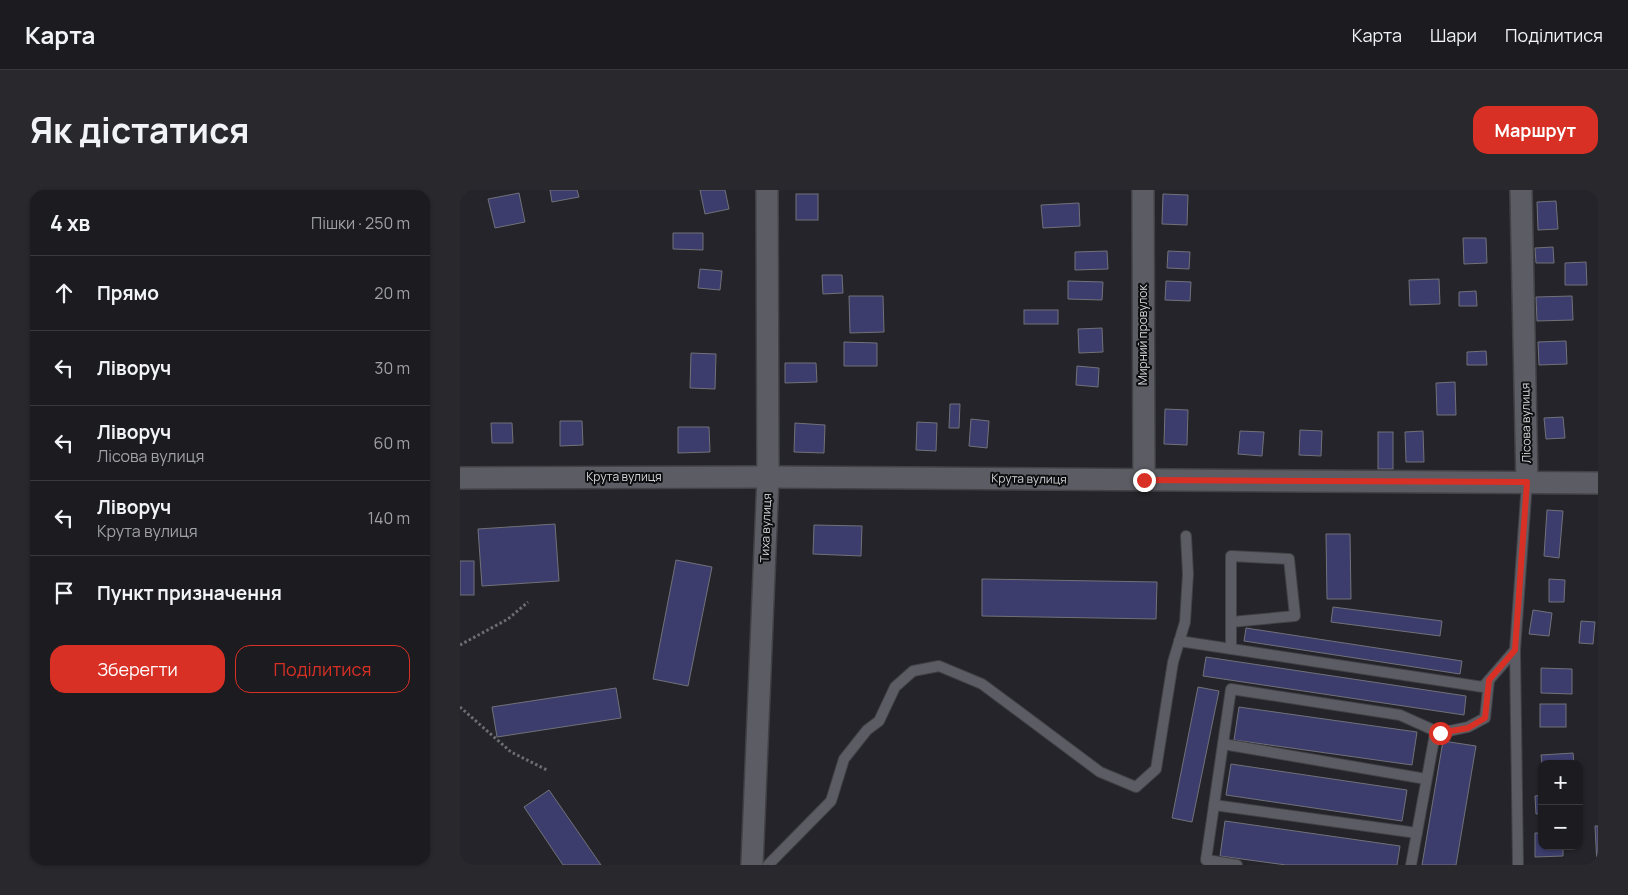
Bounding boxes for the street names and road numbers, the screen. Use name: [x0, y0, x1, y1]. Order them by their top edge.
street label: Мирний провулок: [1134, 284, 1151, 385]
street label: Лісова вулиця: [1516, 383, 1535, 463]
street label: Крута вулиця: [586, 468, 662, 485]
street label: Крута вулиця: [991, 469, 1067, 488]
street label: Тиха вулиця: [756, 493, 775, 563]

